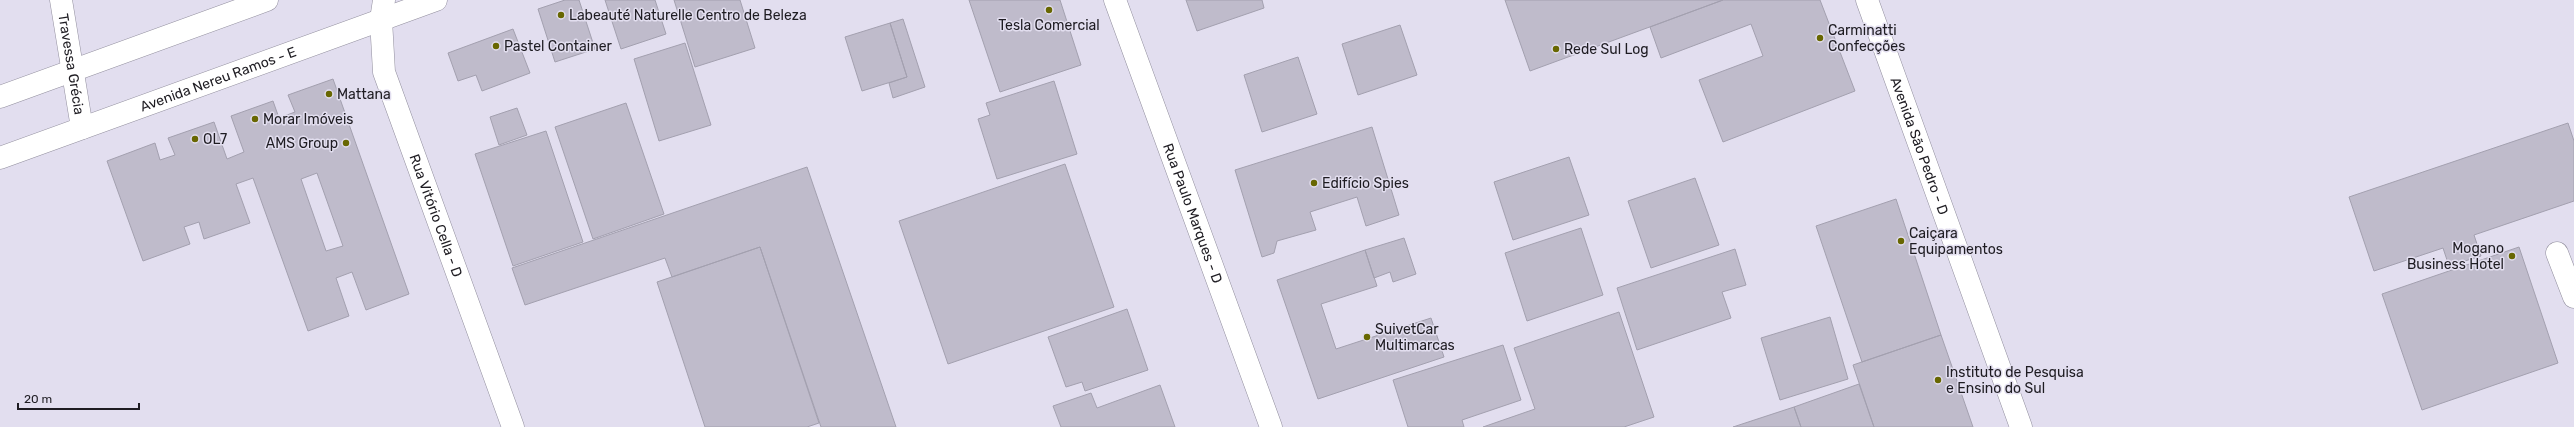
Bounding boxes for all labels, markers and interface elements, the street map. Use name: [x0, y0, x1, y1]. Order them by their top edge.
marker: Tesla Comercial: [1044, 5, 1054, 15]
place label: Labeauté Naturelle Centro de Beleza: [569, 7, 807, 24]
marker: Labeauté Naturelle Centro de Beleza: [556, 10, 566, 20]
street label: Travessa Grécia: [54, 13, 88, 116]
place label: Tesla Comercial: [998, 17, 1100, 34]
place label: Carminatti Confecções: [1828, 22, 1905, 55]
marker: Carminatti Confecções: [1815, 33, 1825, 43]
place label: Pastel Container: [504, 38, 613, 55]
marker: Pastel Container: [491, 41, 501, 51]
place label: Rede Sul Log: [1564, 41, 1649, 58]
street label: Avenida Nereu Ramos - E: [138, 43, 299, 116]
marker: Rede Sul Log: [1551, 44, 1561, 54]
street label: Avenida São Pedro - D: [1886, 75, 1952, 217]
place label: Mattana: [337, 86, 391, 103]
marker: Mattana: [324, 89, 334, 99]
place label: Morar Imóveis: [263, 111, 353, 128]
marker: Morar Imóveis: [250, 114, 260, 124]
place label: OL7: [203, 131, 227, 148]
marker: OL7: [190, 134, 200, 144]
place label: AMS Group: [266, 135, 338, 152]
marker: AMS Group: [341, 138, 351, 148]
street label: Rua Paulo Marques - D: [1159, 141, 1226, 286]
street label: Rua Vitório Cella - D: [406, 152, 466, 280]
place label: Edifício Spies: [1322, 175, 1409, 192]
marker: Edifício Spies: [1309, 178, 1319, 188]
place label: Caiçara Equipamentos: [1909, 225, 2003, 258]
marker: Caiçara Equipamentos: [1896, 236, 1906, 246]
place label: Mogano Business Hotel: [2407, 240, 2504, 273]
marker: Mogano Business Hotel: [2507, 251, 2517, 261]
place label: SuivetCar Multimarcas: [1375, 321, 1455, 354]
marker: SuivetCar Multimarcas: [1362, 332, 1372, 342]
place label: Instituto de Pesquisa e Ensino do Sul: [1946, 364, 2084, 397]
marker: Instituto de Pesquisa e Ensino do Sul: [1933, 375, 1943, 385]
scale bar: [18, 385, 139, 411]
text: 20 m: [24, 392, 52, 406]

